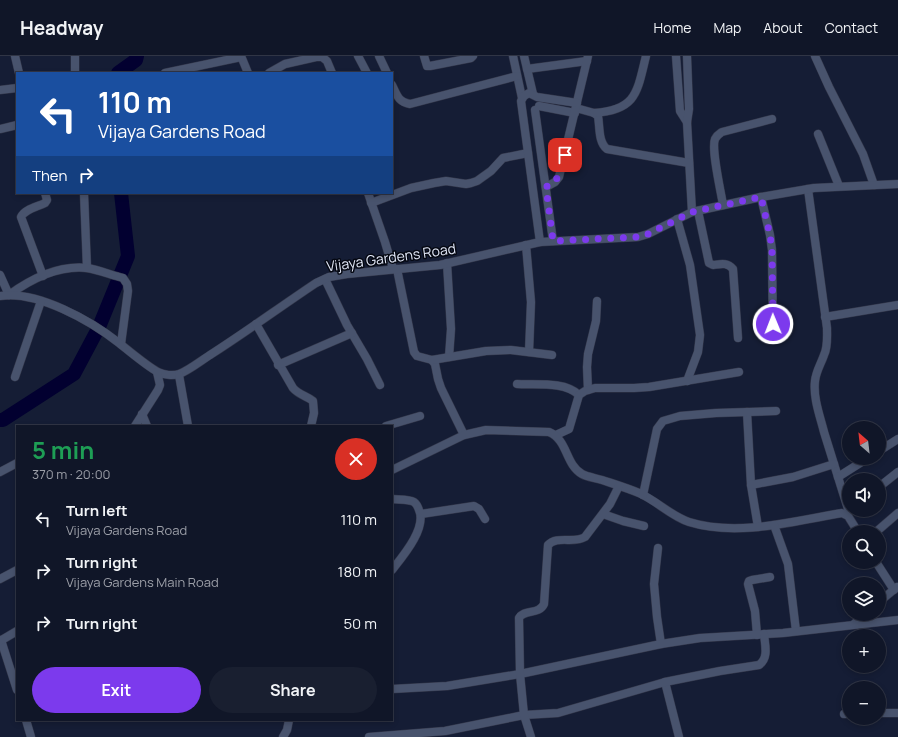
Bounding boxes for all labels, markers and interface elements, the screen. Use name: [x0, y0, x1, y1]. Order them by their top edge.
text: Headway: [20, 15, 103, 41]
text: Home: [654, 18, 691, 37]
text: Map: [713, 18, 741, 37]
text: About: [763, 18, 803, 37]
text: Contact: [825, 18, 878, 37]
text: 110 m: [98, 83, 172, 121]
icon: left: [32, 88, 84, 140]
text: Vijaya Gardens Road: [98, 119, 266, 143]
pin: [548, 138, 582, 172]
icon: arrive: [554, 144, 576, 166]
icon: right: [75, 164, 97, 186]
text: Then: [32, 165, 67, 186]
street label: Vijaya Gardens Road: [325, 239, 457, 275]
position arrow: [752, 303, 794, 345]
north arrow: [842, 421, 886, 465]
map controls: [842, 421, 886, 725]
text: 5 min: [32, 433, 94, 466]
button: close: [335, 438, 377, 480]
text: 370 m · 20:00: [32, 465, 111, 483]
button: sound: [842, 473, 886, 517]
text: Turn left: [66, 500, 128, 521]
icon: left: [32, 508, 54, 530]
text: 110 m: [340, 509, 377, 530]
text: Vijaya Gardens Road: [66, 521, 187, 539]
button: search: [842, 525, 886, 569]
text: Turn right: [66, 552, 137, 573]
icon: right: [32, 560, 54, 582]
text: 180 m: [338, 561, 377, 582]
text: Vijaya Gardens Main Road: [66, 573, 219, 591]
button: layers: [842, 577, 886, 621]
icon: right: [32, 612, 54, 634]
text: Turn right: [66, 613, 137, 634]
text: 50 m: [343, 613, 377, 634]
button: +: [842, 629, 886, 673]
button: Exit: [32, 667, 201, 713]
button: Share: [209, 667, 377, 713]
button: −: [842, 681, 886, 725]

